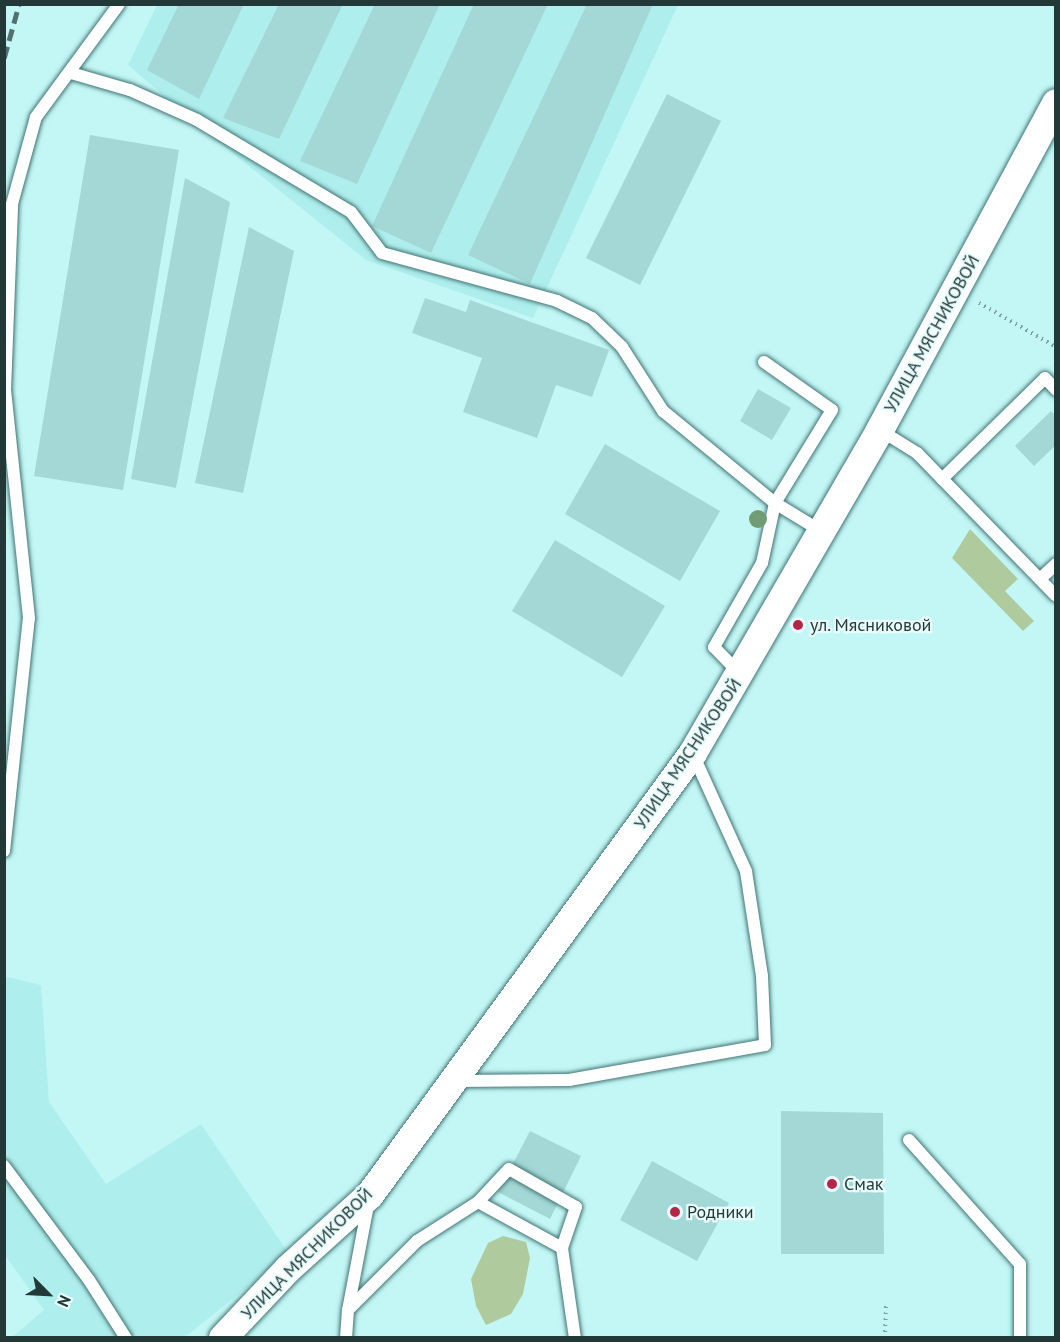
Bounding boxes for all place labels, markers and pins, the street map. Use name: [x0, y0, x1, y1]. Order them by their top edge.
place label: ул. Мясниковой: [810, 614, 933, 636]
marker: ул. Мясниковой: [791, 618, 805, 632]
place label: Смак: [844, 1173, 883, 1195]
marker: Смак: [825, 1177, 839, 1191]
place label: Родники: [687, 1201, 754, 1223]
marker: Родники: [668, 1205, 682, 1219]

